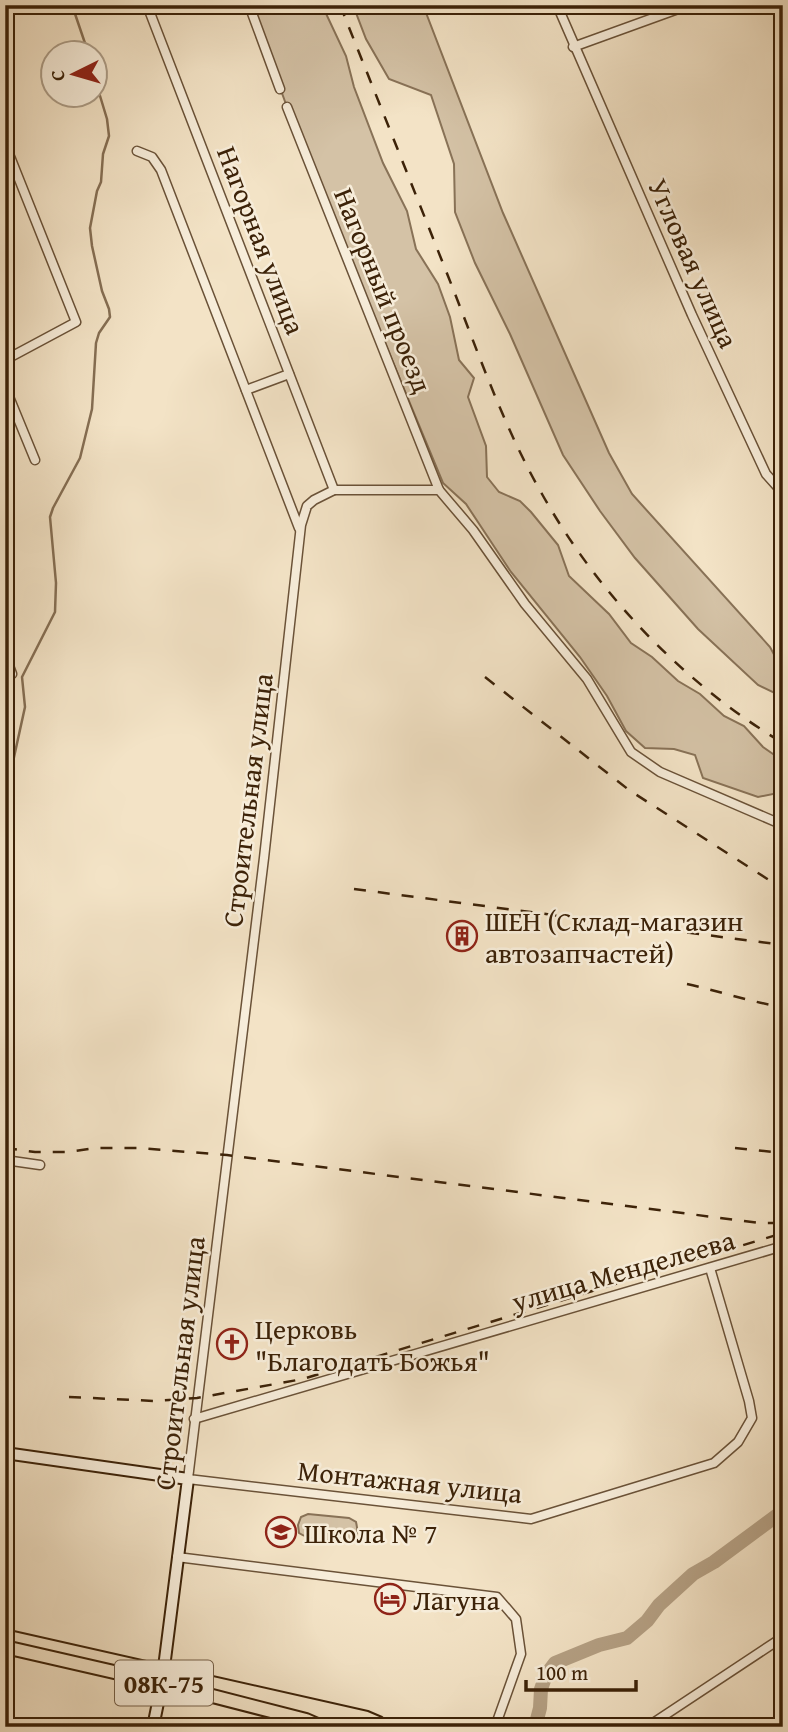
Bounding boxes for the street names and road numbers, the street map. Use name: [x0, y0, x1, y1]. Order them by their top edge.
street label: Нагорная улица: [207, 140, 317, 341]
street label: Угловая улица: [638, 172, 750, 355]
street label: Нагорный проезд: [324, 181, 444, 399]
street label: Строительная улица: [211, 670, 283, 929]
street label: улица Менделеева: [506, 1218, 740, 1322]
street label: Строительная улица: [143, 1233, 215, 1492]
street label: Монтажная улица: [296, 1449, 525, 1513]
road number: 08К-75: [115, 1660, 213, 1706]

